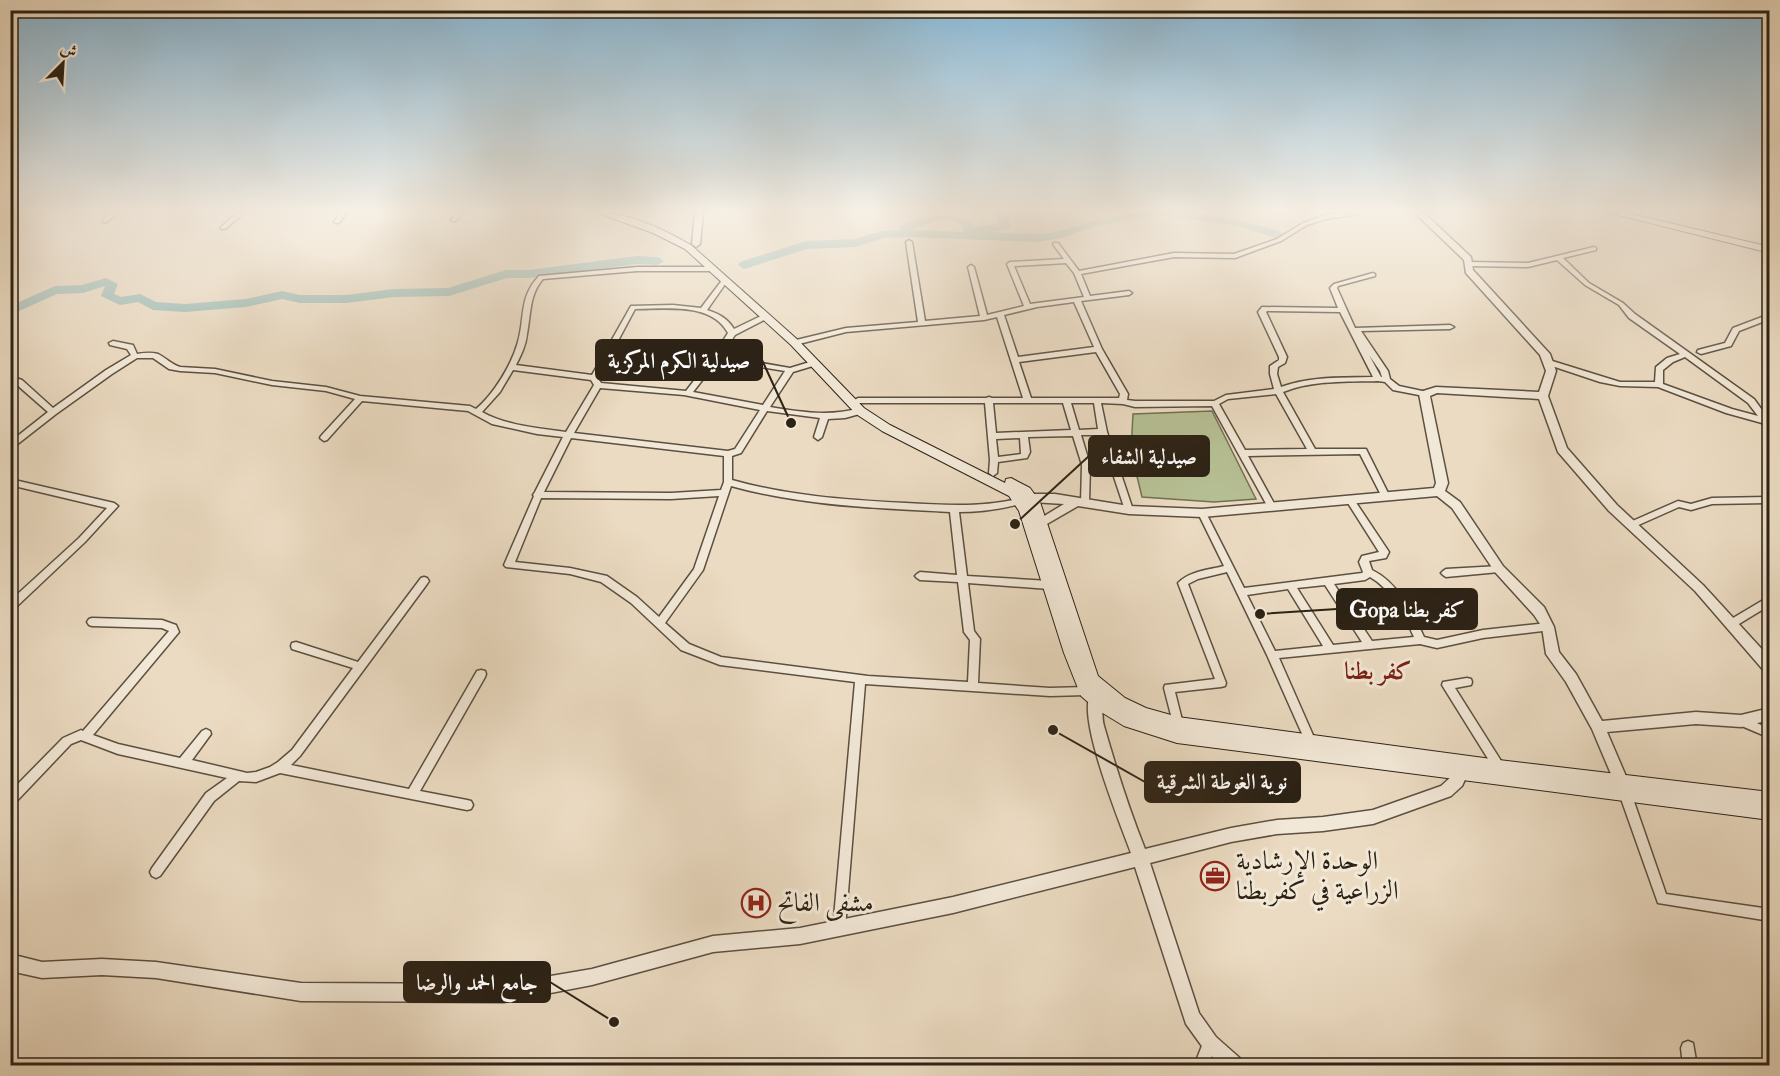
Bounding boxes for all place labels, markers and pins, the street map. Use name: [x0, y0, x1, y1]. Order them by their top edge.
callout: صيدلية الكرم المركزية: [596, 340, 762, 380]
callout: صيدلية الشفاء: [1089, 436, 1209, 476]
callout: Gopa كفر بطنا: [1337, 589, 1477, 629]
callout: نوية الغوطة الشرقية: [1145, 762, 1300, 802]
place label: الوحدة الإرشادية الزراعية في كفربطنا: [1236, 845, 1399, 912]
office icon: الوحدة الإرشادية الزراعية في كفربطنا: [1199, 860, 1231, 892]
hospital icon: مشفى الفاتح: [740, 887, 772, 919]
place label: مشفى الفاتح: [777, 887, 874, 924]
callout: جامع الحمد والرضا: [404, 962, 550, 1002]

